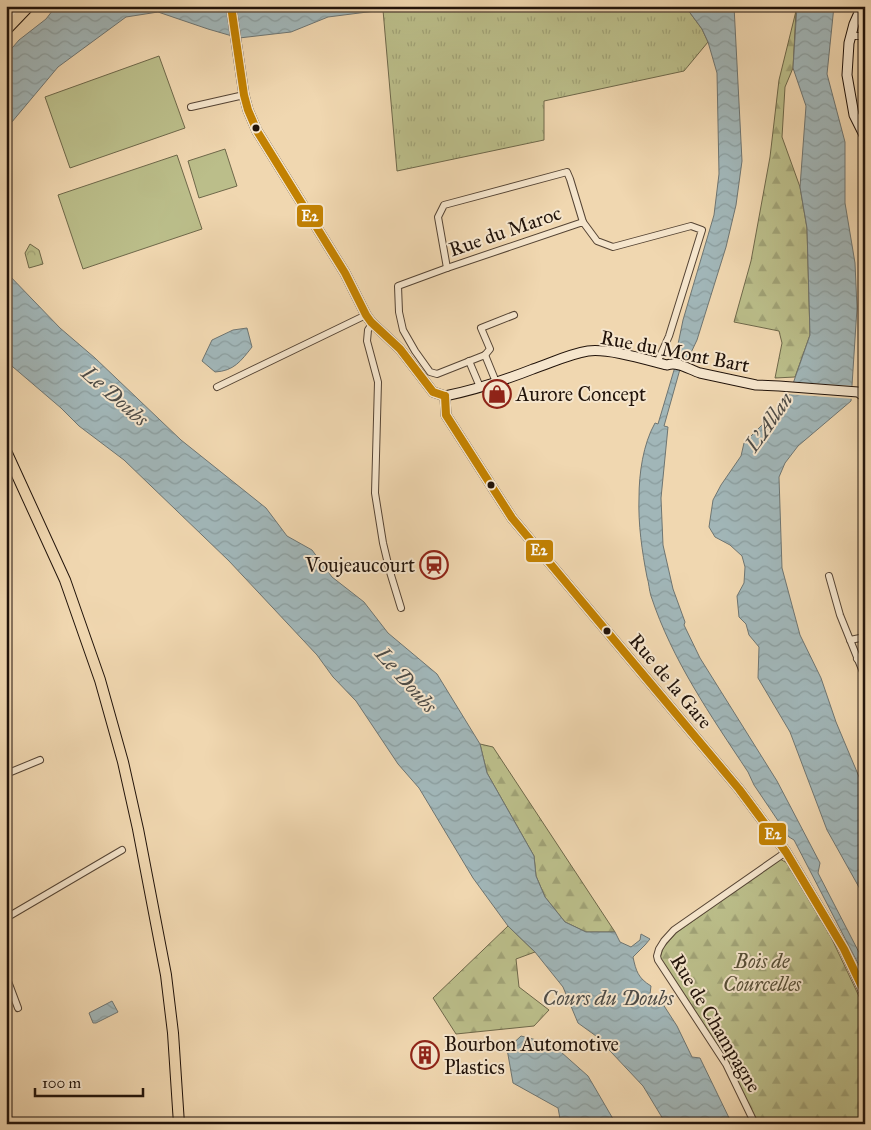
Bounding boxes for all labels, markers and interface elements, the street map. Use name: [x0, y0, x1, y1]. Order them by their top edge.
unlabelled marker: [251, 123, 261, 133]
street label: Rue du Maroc: [446, 201, 564, 261]
line badge: E2: [296, 204, 324, 228]
text: E2: [302, 208, 320, 225]
street label: Rue du Mont Bart: [599, 325, 751, 377]
water label: Le Doubs: [76, 359, 154, 433]
shop icon: Aurore Concept: [482, 379, 512, 409]
place label: Aurore Concept: [515, 382, 646, 406]
water label: L'Allan: [739, 387, 799, 458]
unlabelled marker: [486, 480, 496, 490]
line badge: E2: [525, 539, 554, 563]
text: E2: [531, 542, 549, 559]
station icon: Voujeaucourt: [419, 550, 449, 580]
place label: Voujeaucourt: [304, 553, 415, 577]
unlabelled marker: [602, 626, 612, 636]
street label: Rue de la Gare: [624, 629, 718, 733]
water label: Le Doubs: [369, 641, 443, 719]
line badge: E2: [758, 822, 787, 846]
text: E2: [765, 826, 783, 843]
park label: Bois de Courcelles: [723, 949, 802, 996]
street label: Rue de Champagne: [664, 950, 767, 1097]
water label: Cours du Doubs: [543, 985, 674, 1011]
place label: Bourbon Automotive Plastics: [444, 1032, 619, 1079]
building icon: Bourbon Automotive Plastics: [410, 1040, 440, 1070]
scale bar: [35, 1065, 142, 1097]
text: 100 m: [42, 1074, 82, 1092]

